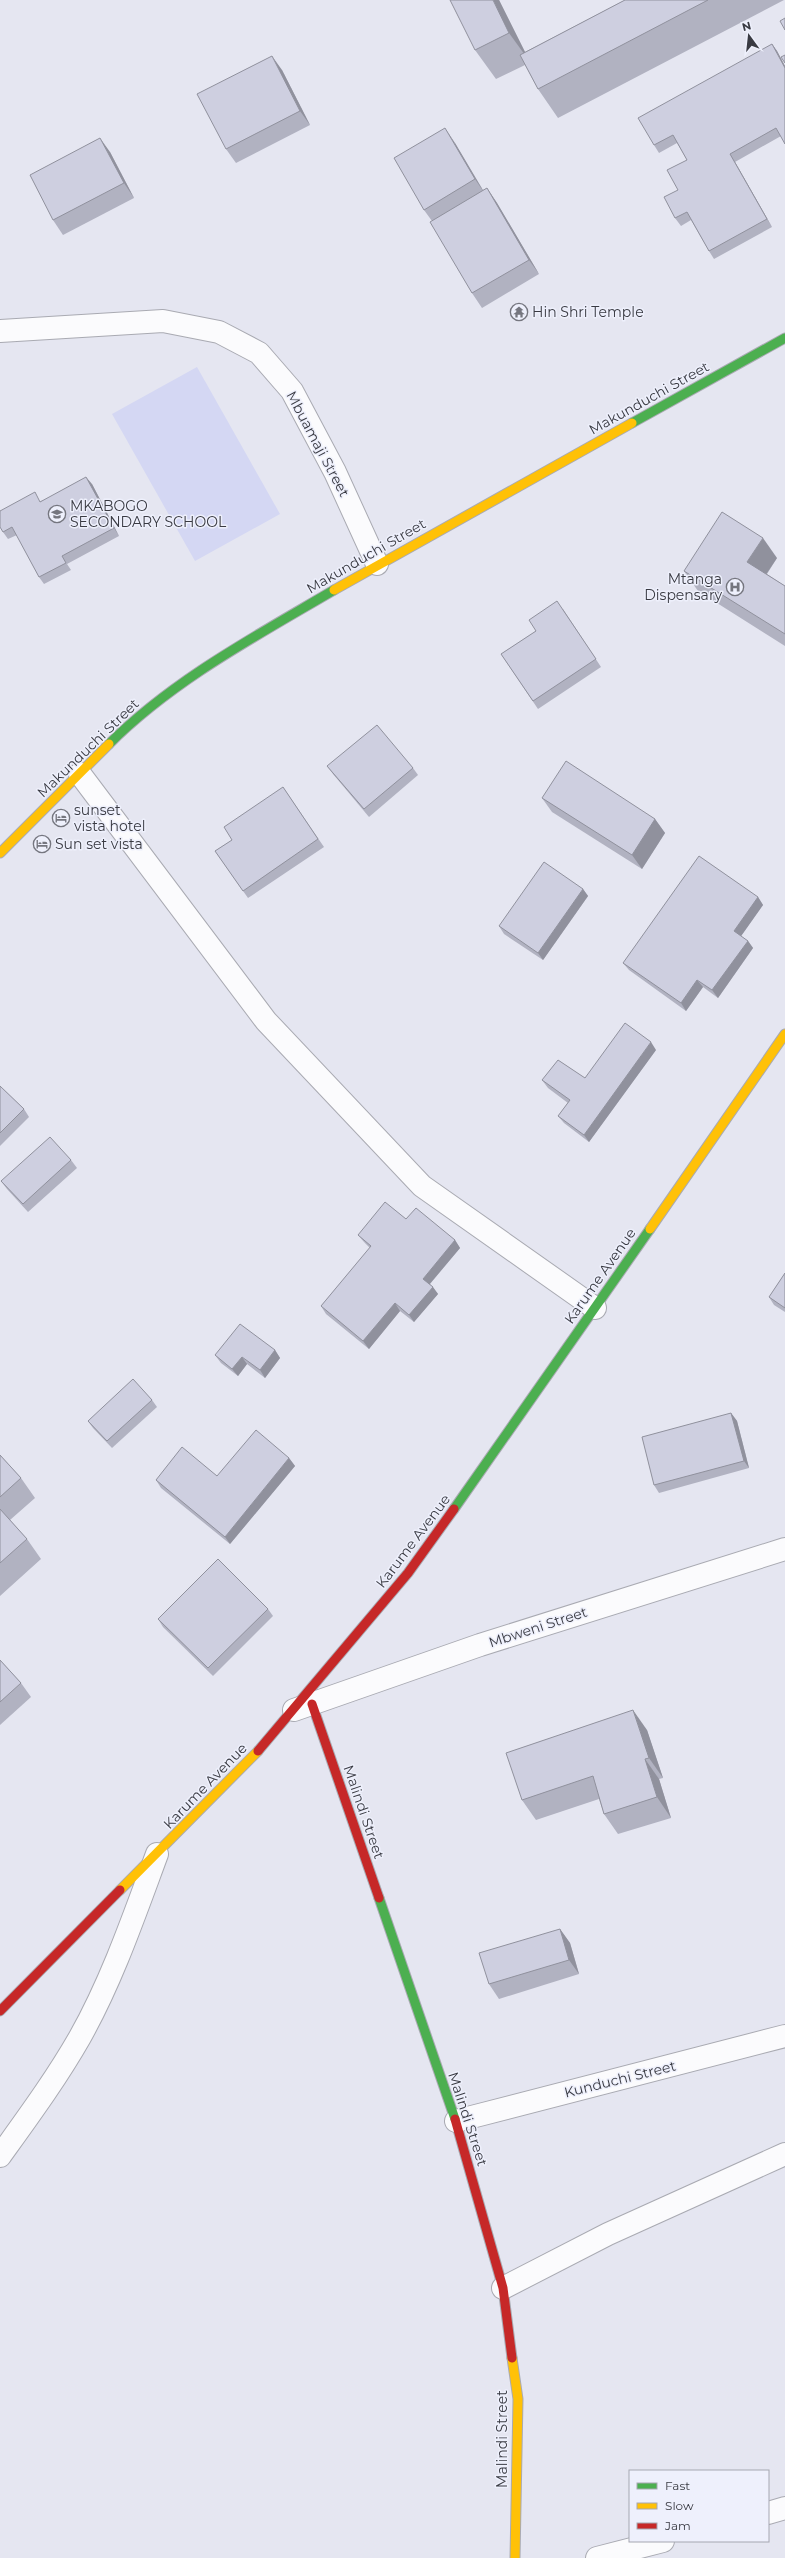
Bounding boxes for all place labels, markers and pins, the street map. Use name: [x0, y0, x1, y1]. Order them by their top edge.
temple icon: Hin Shri Temple: [509, 302, 529, 322]
place label: Hin Shri Temple: [532, 303, 644, 321]
place label: MKABOGO SECONDARY SCHOOL: [70, 497, 227, 531]
school or university icon: MKABOGO SECONDARY SCHOOL: [47, 504, 67, 524]
place label: Mtanga Dispensary: [644, 570, 722, 604]
hospital icon: Mtanga Dispensary: [725, 577, 745, 597]
place label: sunset vista hotel: [74, 801, 145, 835]
hotel icon: sunset vista hotel: [51, 808, 71, 828]
hotel icon: Sun set vista: [32, 834, 52, 854]
place label: Sun set vista: [55, 835, 143, 853]

